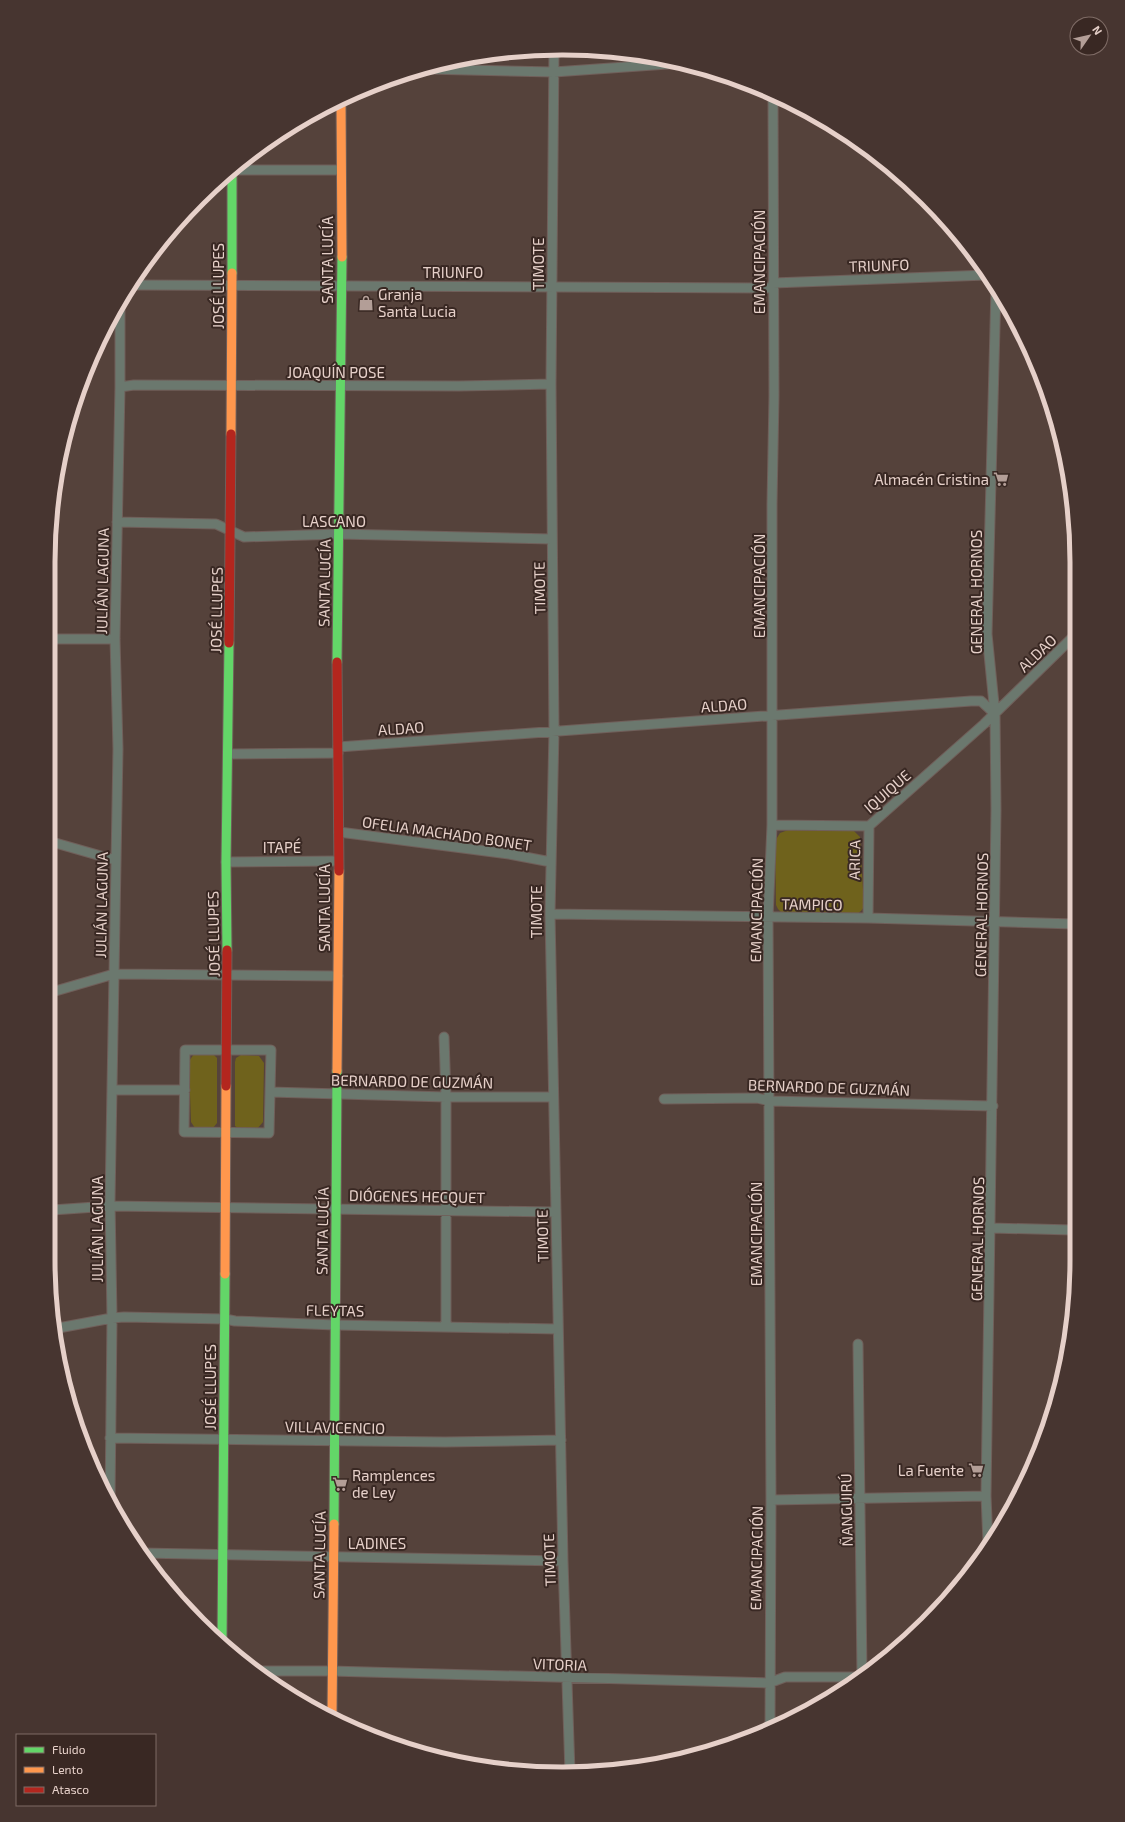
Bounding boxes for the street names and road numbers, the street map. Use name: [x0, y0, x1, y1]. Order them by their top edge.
street label: EMANCIPACIÓN: [750, 210, 768, 314]
street label: SANTA LUCÍA: [318, 215, 336, 304]
street label: TIMOTE: [529, 238, 547, 290]
street label: JOSÉ LLUPES: [209, 243, 227, 329]
street label: TRIUNFO: [848, 255, 910, 275]
street label: TRIUNFO: [423, 263, 483, 281]
street label: JOAQUÍN POSE: [287, 363, 385, 382]
street label: LASCANO: [302, 512, 366, 530]
street label: JULIÁN LAGUNA: [92, 527, 112, 634]
street label: GENERAL HORNOS: [967, 530, 985, 654]
street label: EMANCIPACIÓN: [750, 534, 768, 638]
street label: SANTA LUCÍA: [314, 538, 334, 627]
street label: TIMOTE: [530, 561, 548, 615]
street label: JOSÉ LLUPES: [206, 567, 226, 653]
street label: ALDAO: [1014, 630, 1060, 676]
street label: ALDAO: [700, 694, 748, 716]
street label: ALDAO: [377, 717, 425, 739]
street label: IQUIQUE: [860, 766, 915, 817]
street label: OFELIA MACHADO BONET: [361, 812, 533, 854]
street label: ITAPÉ: [263, 838, 301, 856]
street label: ARICA: [845, 839, 863, 880]
street label: JULIÁN LAGUNA: [91, 851, 111, 958]
street label: GENERAL HORNOS: [971, 853, 991, 977]
street label: EMANCIPACIÓN: [746, 858, 766, 962]
street label: SANTA LUCÍA: [315, 863, 333, 952]
street label: TIMOTE: [527, 886, 545, 938]
street label: JOSÉ LLUPES: [203, 891, 223, 977]
street label: TAMPICO: [781, 894, 843, 914]
street label: BERNARDO DE GUZMÁN: [331, 1071, 493, 1091]
street label: BERNARDO DE GUZMÁN: [748, 1075, 910, 1099]
street label: JULIÁN LAGUNA: [88, 1175, 106, 1282]
street label: GENERAL HORNOS: [967, 1177, 987, 1301]
street label: EMANCIPACIÓN: [747, 1182, 765, 1286]
street label: SANTA LUCÍA: [312, 1186, 332, 1275]
street label: DIÓGENES HECQUET: [349, 1186, 486, 1207]
street label: TIMOTE: [533, 1209, 551, 1263]
street label: FLEYTAS: [306, 1300, 364, 1320]
street label: JOSÉ LLUPES: [201, 1344, 219, 1430]
street label: VILLAVICENCIO: [285, 1417, 385, 1437]
street label: ÑANGUIRÚ: [836, 1473, 856, 1547]
street label: EMANCIPACIÓN: [746, 1506, 766, 1610]
street label: SANTA LUCÍA: [309, 1510, 329, 1599]
street label: TIMOTE: [539, 1533, 559, 1587]
street label: LADINES: [348, 1534, 406, 1552]
street label: VITORIA: [533, 1654, 588, 1674]

